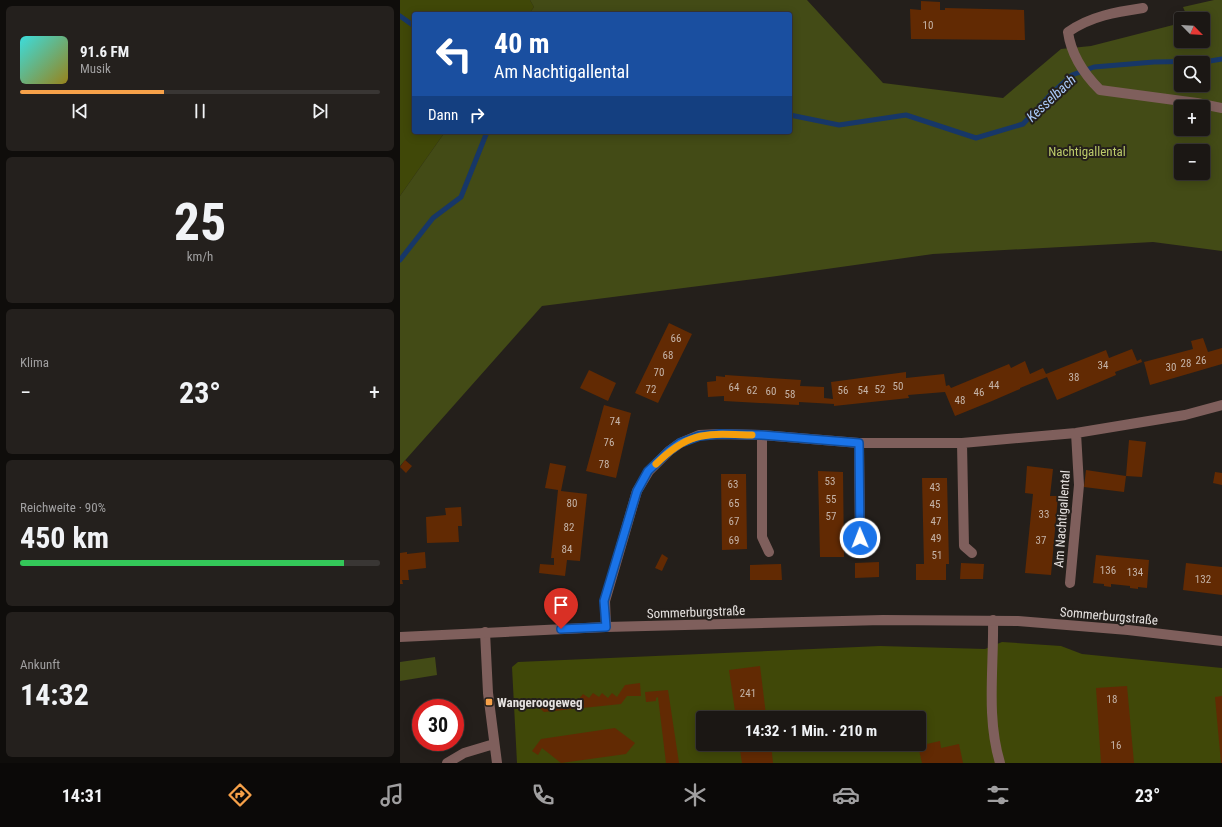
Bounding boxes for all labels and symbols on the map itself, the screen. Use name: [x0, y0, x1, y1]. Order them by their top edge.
north arrow: [1174, 12, 1210, 48]
house number: 10: [923, 19, 933, 32]
water label: Kesselbach: [1023, 71, 1079, 125]
park label: Nachtigallental: [1048, 144, 1126, 159]
house number: 66: [671, 332, 681, 345]
house number: 68: [663, 349, 673, 362]
house number: 26: [1196, 354, 1206, 367]
house number: 28: [1181, 357, 1191, 370]
house number: 34: [1098, 359, 1109, 372]
house number: 30: [1166, 361, 1176, 374]
house number: 70: [654, 366, 664, 379]
house number: 38: [1069, 371, 1079, 384]
house number: 44: [989, 379, 1000, 392]
house number: 50: [893, 380, 903, 393]
house number: 64: [729, 381, 740, 394]
house number: 72: [646, 383, 656, 396]
house number: 52: [875, 383, 885, 396]
house number: 62: [747, 384, 757, 397]
house number: 56: [838, 384, 848, 397]
house number: 54: [858, 384, 869, 397]
house number: 60: [766, 385, 776, 398]
house number: 46: [974, 386, 984, 399]
house number: 58: [785, 388, 795, 401]
house number: 48: [955, 394, 965, 407]
house number: 74: [610, 415, 621, 428]
house number: 76: [604, 436, 614, 449]
house number: 78: [599, 458, 609, 471]
street label: Am Nachtigallental: [1051, 470, 1073, 568]
house number: 53: [825, 475, 835, 488]
house number: 63: [728, 478, 738, 491]
house number: 43: [930, 481, 940, 494]
house number: 55: [826, 493, 836, 506]
house number: 80: [567, 497, 577, 510]
house number: 65: [729, 497, 739, 510]
house number: 45: [930, 498, 940, 511]
house number: 33: [1039, 508, 1049, 521]
house number: 57: [826, 510, 836, 523]
house number: 67: [729, 515, 739, 528]
house number: 47: [931, 515, 941, 528]
position arrow: [839, 517, 881, 559]
house number: 82: [564, 521, 574, 534]
house number: 49: [931, 532, 941, 545]
house number: 69: [729, 534, 739, 547]
house number: 37: [1036, 534, 1046, 547]
house number: 84: [562, 543, 573, 556]
house number: 51: [932, 549, 942, 562]
house number: 136: [1100, 564, 1116, 577]
house number: 134: [1127, 566, 1144, 579]
house number: 132: [1195, 573, 1211, 586]
pin: [544, 588, 578, 629]
street label: Sommerburgstraße: [647, 603, 745, 621]
street label: Sommerburgstraße: [1059, 604, 1159, 628]
house number: 241: [740, 687, 756, 700]
house number: 18: [1107, 693, 1117, 706]
place label: Wangeroogeweg: [497, 695, 583, 710]
marker: Wangeroogeweg: [484, 697, 494, 707]
speed limit sign: 30: [412, 699, 464, 751]
house number: 16: [1111, 739, 1121, 752]

